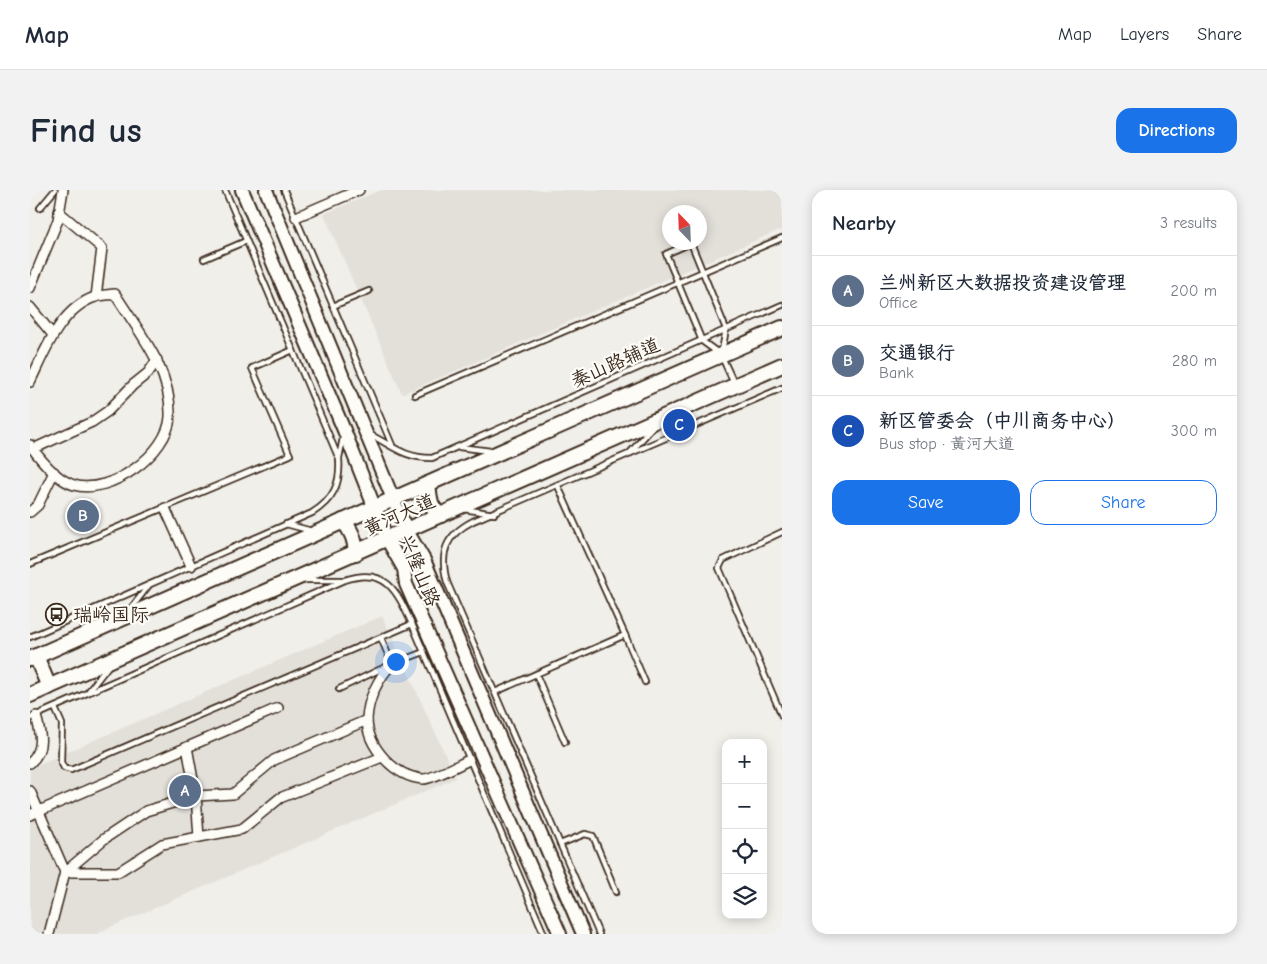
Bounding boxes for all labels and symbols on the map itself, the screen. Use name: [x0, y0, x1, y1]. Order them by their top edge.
north arrow: [662, 205, 707, 250]
street label: 秦山路辅道: [568, 334, 663, 392]
pin: C: [663, 406, 695, 444]
street label: 黄河大道: [360, 489, 439, 540]
pin: B: [67, 497, 99, 535]
street label: 兴隆山路: [394, 531, 444, 610]
bus stop icon: 瑞岭国际: [45, 602, 69, 626]
place label: 瑞岭国际: [73, 604, 149, 626]
your location: [383, 649, 409, 675]
pin: A: [169, 772, 201, 810]

